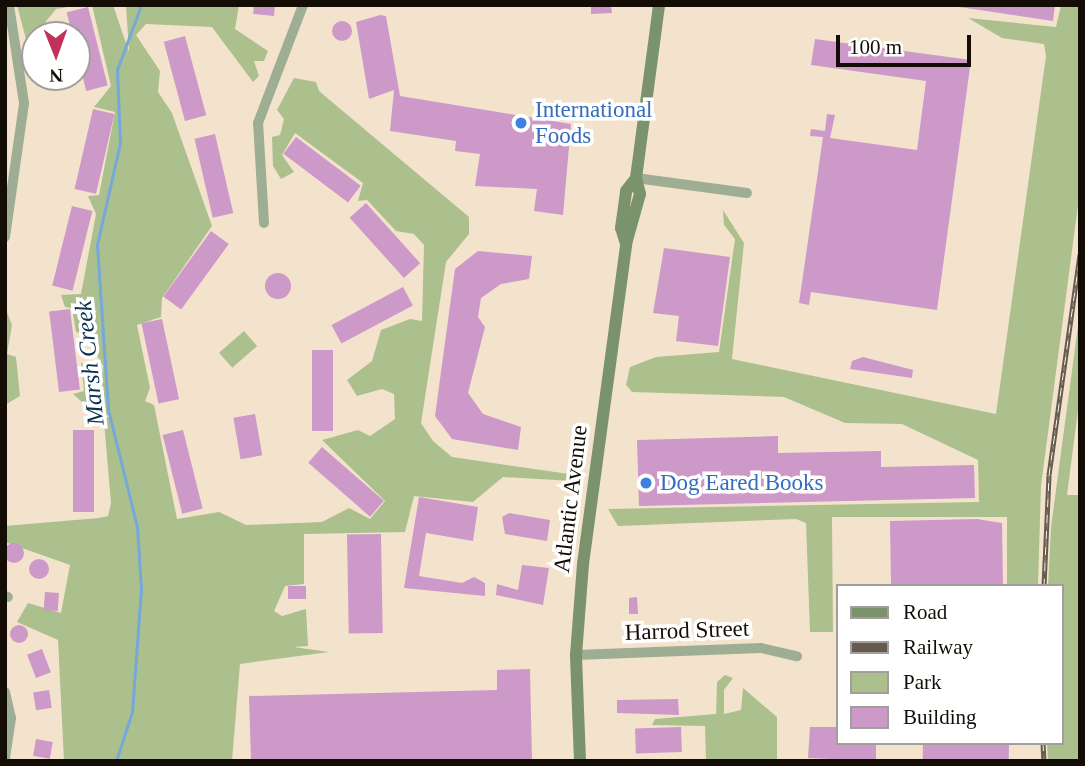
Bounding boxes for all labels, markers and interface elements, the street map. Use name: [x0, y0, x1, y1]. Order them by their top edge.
north arrow: [21, 21, 91, 91]
scale bar: [840, 21, 975, 65]
text: 100 m: [849, 35, 902, 59]
text: N: [49, 65, 63, 86]
place label: International Foods: [535, 96, 653, 150]
marker: International Foods: [513, 115, 529, 131]
water label: Marsh Creek: [69, 299, 111, 427]
street label: Atlantic Avenue: [548, 423, 594, 575]
place label: Dog Eared Books: [660, 469, 824, 497]
marker: Dog Eared Books: [638, 475, 654, 491]
legend: [836, 584, 1064, 745]
text: Road: [903, 600, 947, 624]
street label: Harrod Street: [624, 615, 750, 647]
text: Railway: [903, 635, 973, 659]
text: Park: [903, 670, 942, 694]
text: Building: [903, 705, 977, 729]

